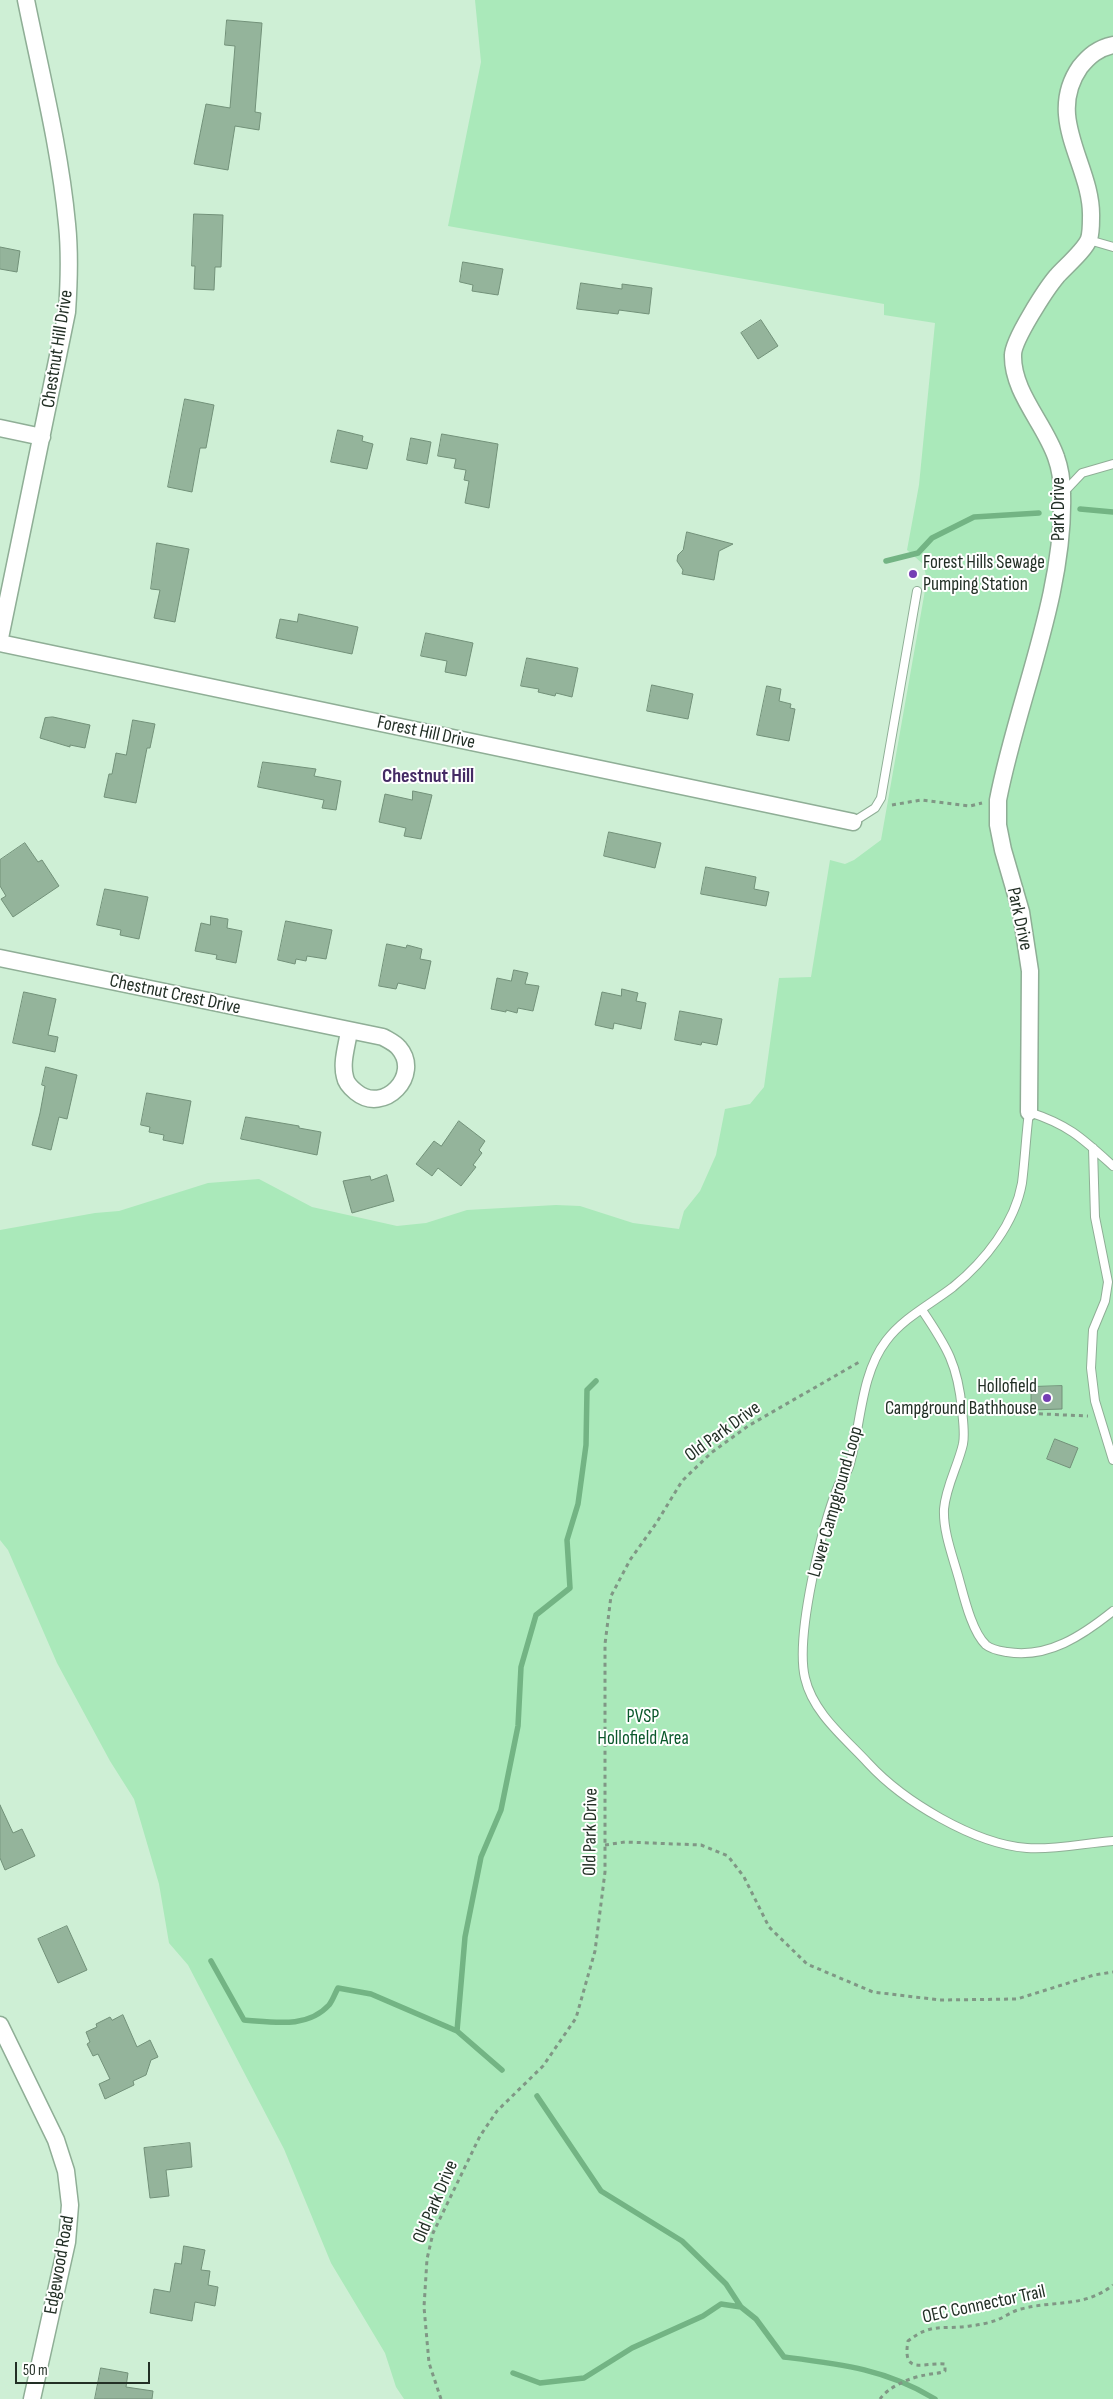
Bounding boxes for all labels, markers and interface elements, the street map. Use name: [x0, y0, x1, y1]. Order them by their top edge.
street label: Chestnut Hill Drive: [37, 288, 79, 410]
street label: Park Drive: [1048, 477, 1070, 541]
place label: Forest Hills Sewage Pumping Station: [923, 552, 1045, 596]
marker: Forest Hills Sewage Pumping Station: [907, 568, 919, 580]
street label: Forest Hill Drive: [375, 711, 477, 755]
district label: Chestnut Hill: [382, 765, 474, 789]
street label: Park Drive: [1001, 885, 1037, 953]
street label: Chestnut Crest Drive: [107, 970, 243, 1020]
place label: Hollofield Campground Bathhouse: [885, 1376, 1037, 1420]
marker: Hollofield Campground Bathhouse: [1041, 1392, 1053, 1404]
street label: Old Park Drive: [681, 1397, 765, 1467]
street label: Lower Campground Loop: [804, 1424, 868, 1580]
park label: PVSP Hollofield Area: [597, 1706, 689, 1750]
street label: Old Park Drive: [579, 1788, 603, 1876]
street label: Old Park Drive: [408, 2157, 464, 2247]
street label: Edgewood Road: [40, 2214, 80, 2316]
street label: OEC Connector Trail: [920, 2281, 1048, 2329]
scale bar: [18, 2352, 152, 2384]
text: 50 m: [23, 2361, 48, 2380]

